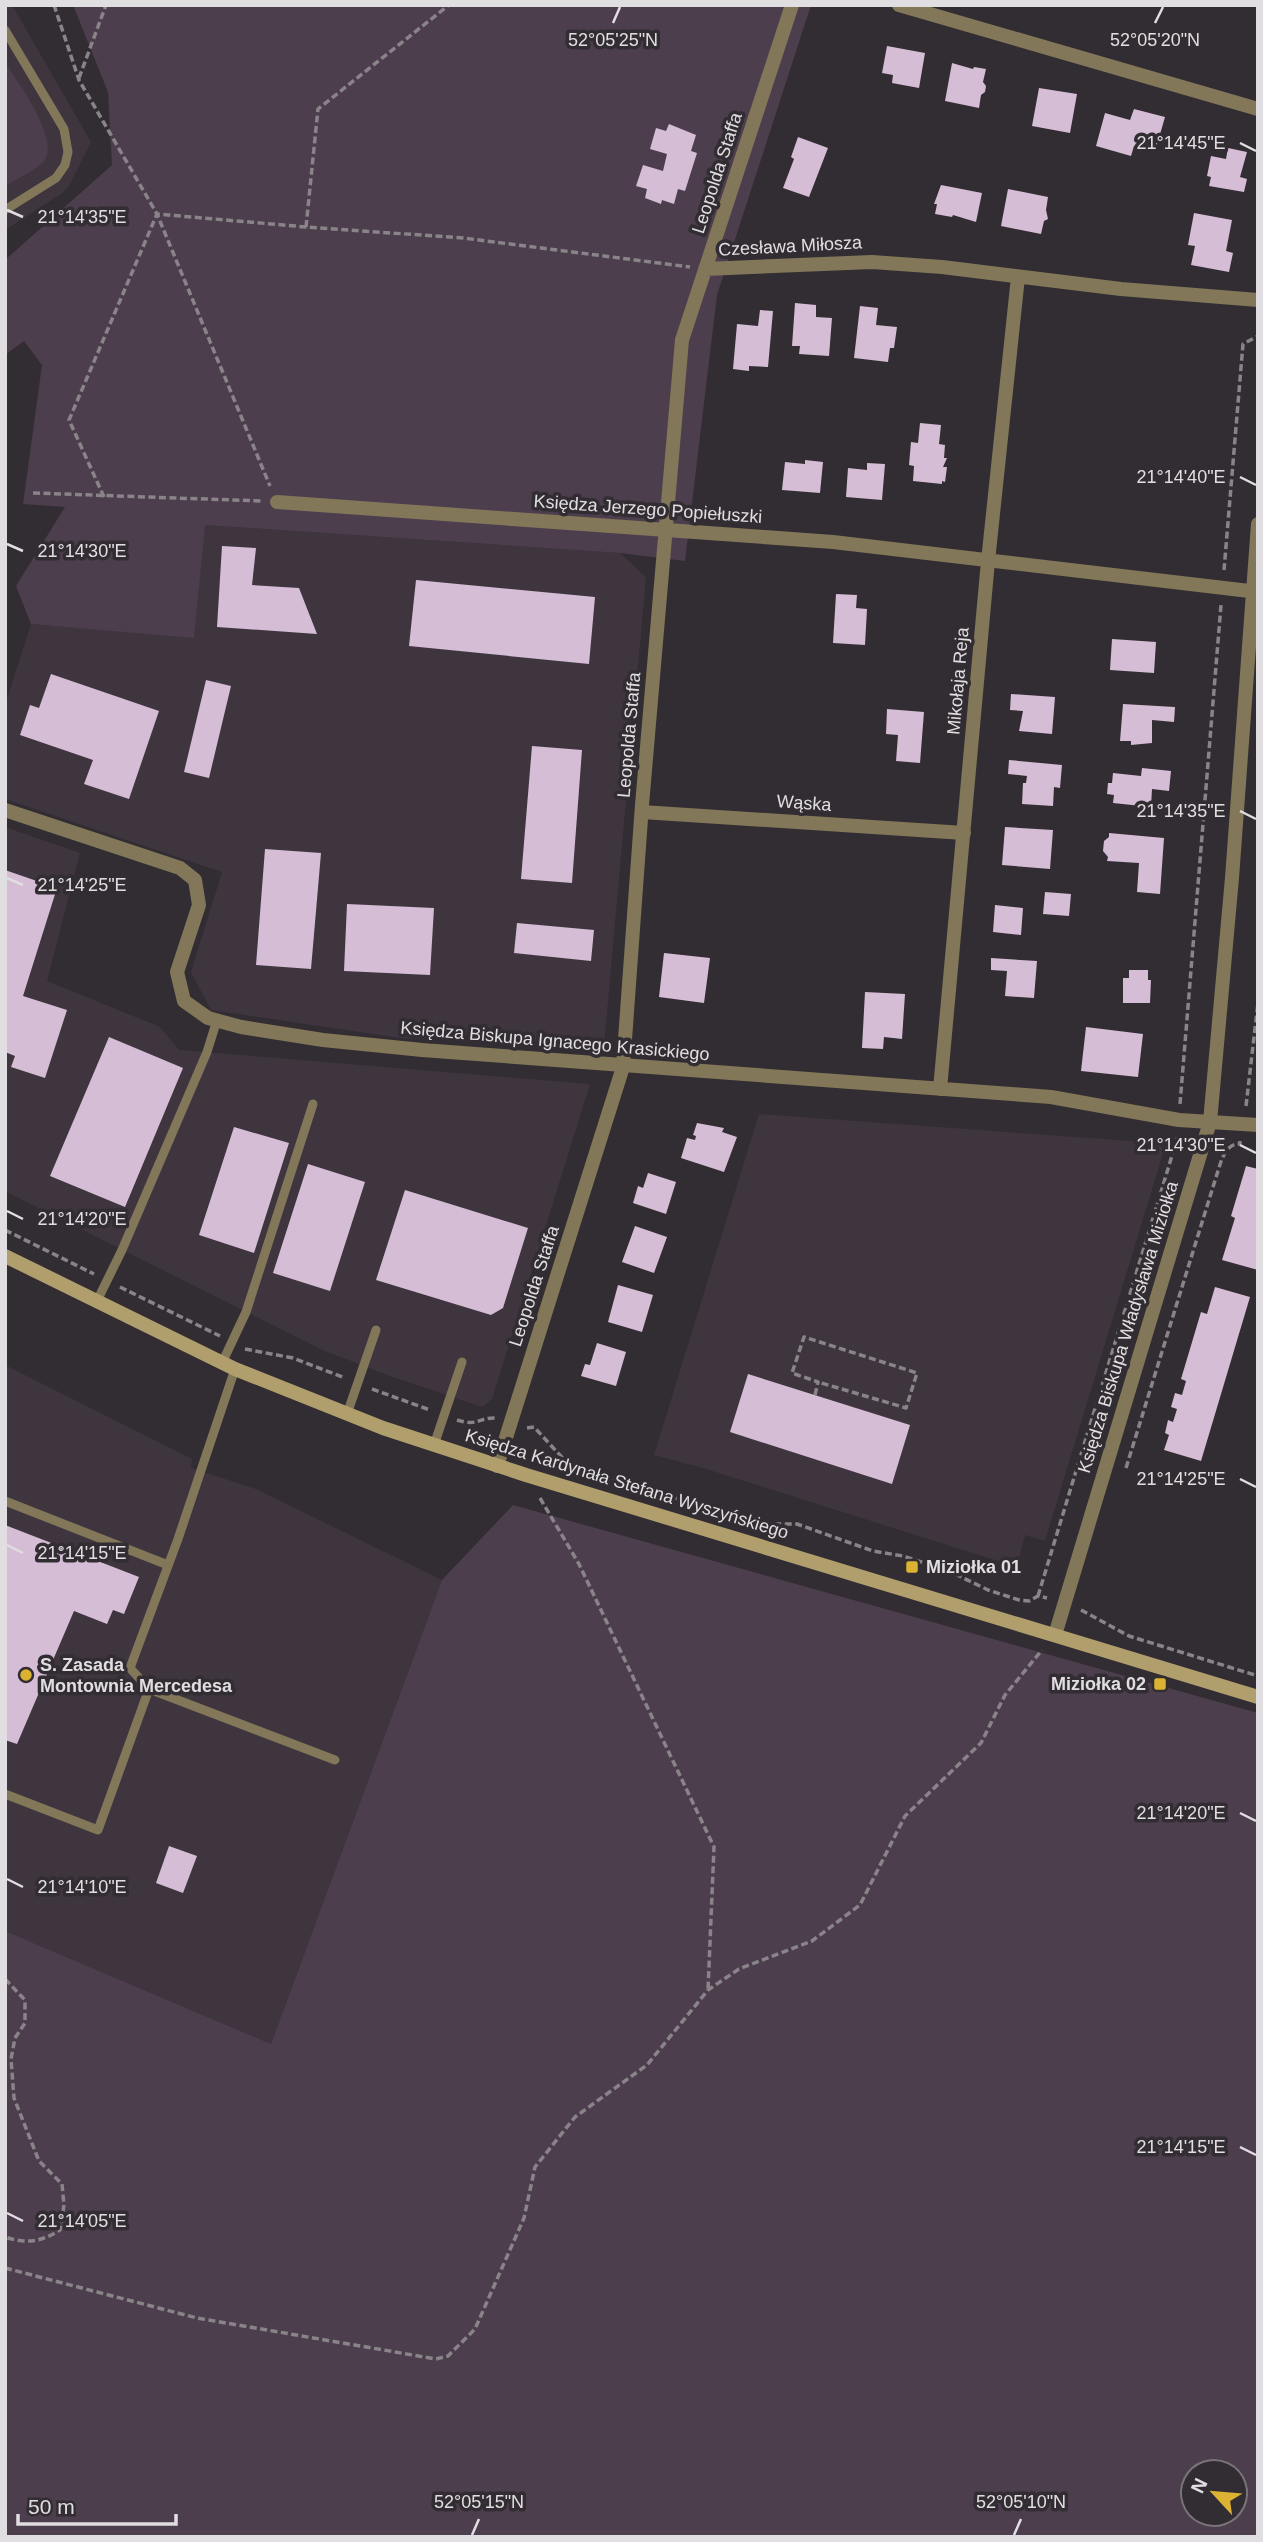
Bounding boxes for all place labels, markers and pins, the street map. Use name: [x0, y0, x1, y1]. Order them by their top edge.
place label: Miziołka 01: [926, 1557, 1021, 1577]
marker: Miziołka 01: [904, 1559, 920, 1575]
place label: S. Zasada Montownia Mercedesa: [40, 1655, 233, 1696]
marker: S. Zasada Montownia Mercedesa: [18, 1667, 34, 1683]
place label: Miziołka 02: [1051, 1674, 1146, 1694]
marker: Miziołka 02: [1152, 1676, 1168, 1692]

